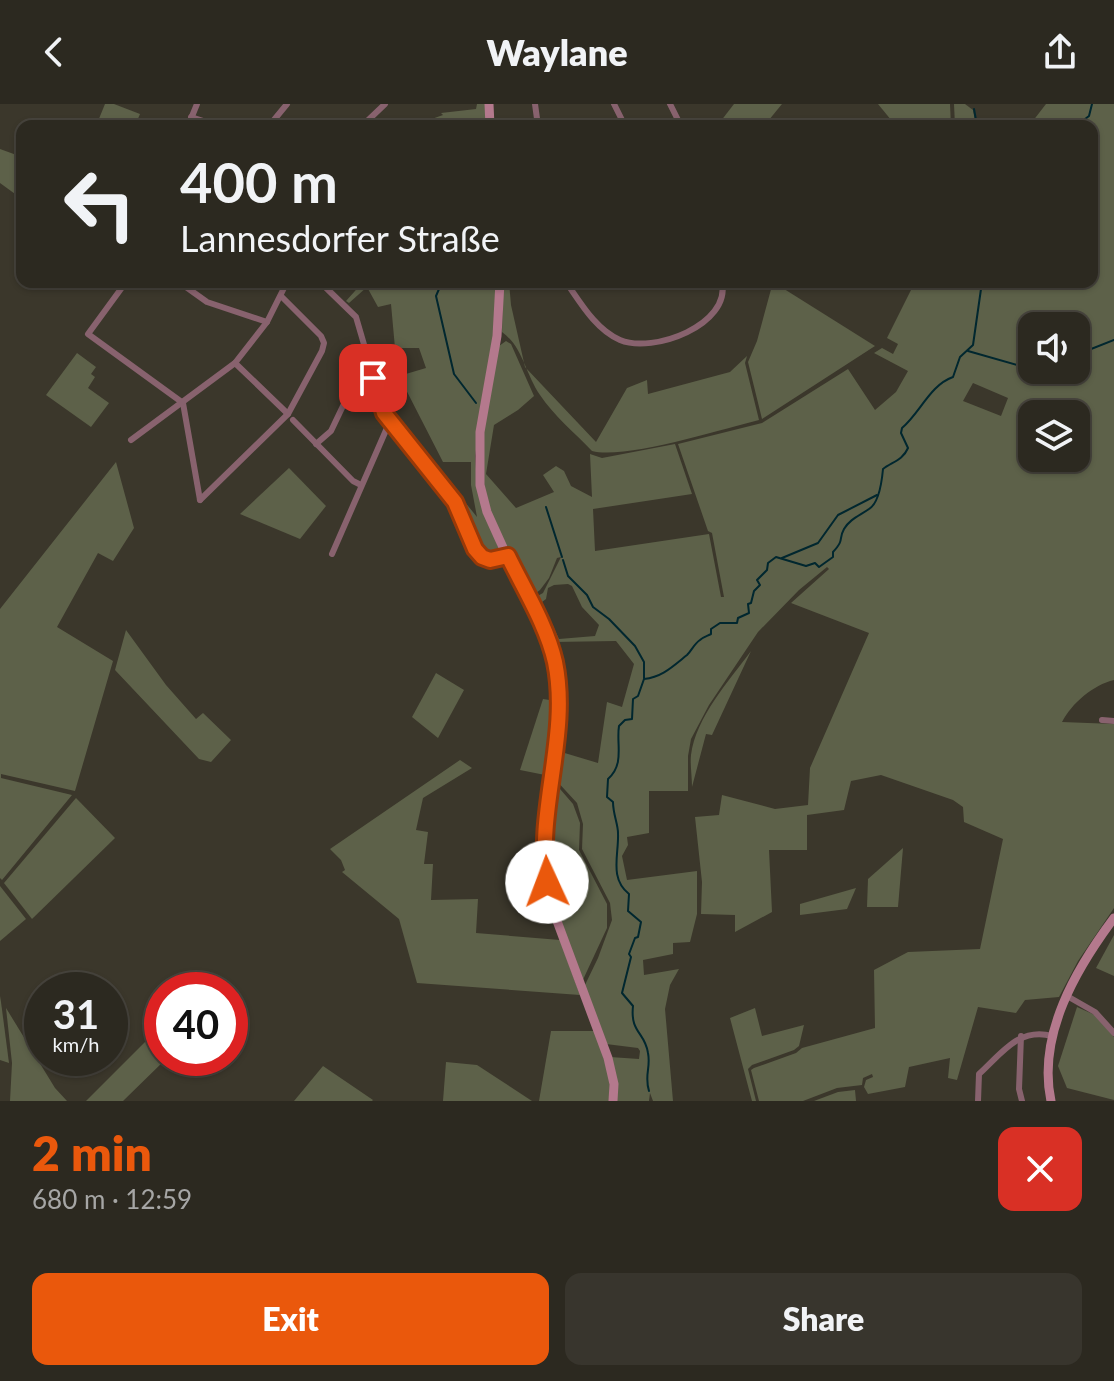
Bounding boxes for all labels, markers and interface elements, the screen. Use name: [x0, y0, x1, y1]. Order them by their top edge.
icon: back: [32, 30, 76, 74]
text: Waylane: [486, 30, 628, 74]
icon: share: [1038, 30, 1082, 74]
text: 400 m: [180, 148, 338, 215]
icon: left: [48, 152, 152, 256]
text: Lannesdorfer Straße: [180, 216, 500, 260]
map controls: [1018, 312, 1090, 472]
button: sound: [1018, 312, 1090, 384]
pin: [339, 344, 407, 412]
icon: arrive: [351, 356, 395, 400]
button: layers: [1018, 400, 1090, 472]
position arrow: [505, 840, 589, 924]
speed limit sign: 40: [144, 972, 248, 1076]
text: 31: [53, 990, 99, 1038]
text: km/h: [53, 1032, 99, 1056]
text: 2 min: [32, 1124, 152, 1181]
button: close: [998, 1127, 1082, 1211]
text: 680 m · 12:59: [32, 1183, 192, 1215]
button: Exit: [32, 1273, 549, 1365]
button: Share: [565, 1273, 1082, 1365]

